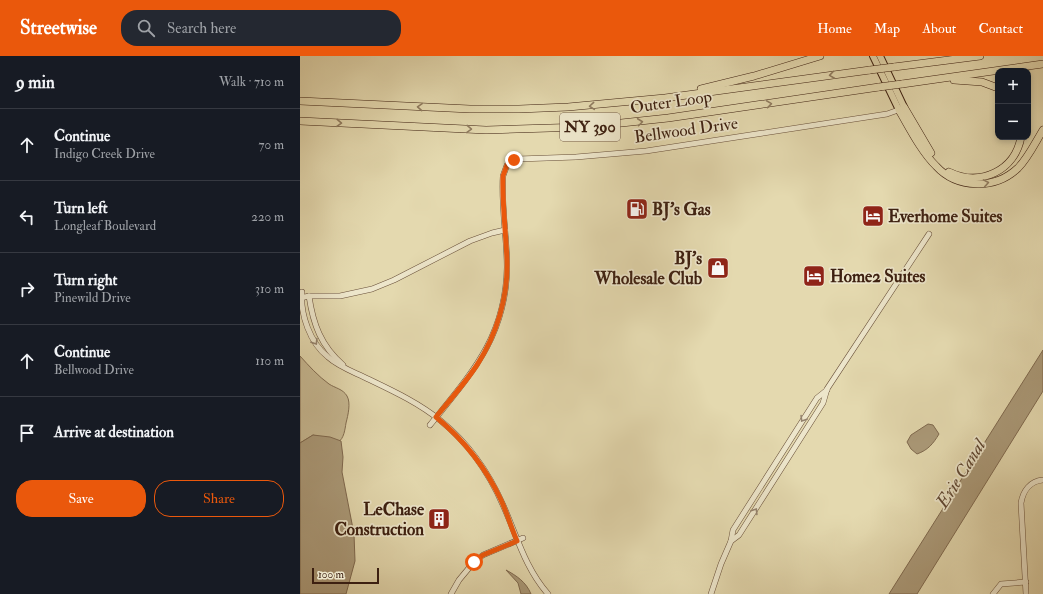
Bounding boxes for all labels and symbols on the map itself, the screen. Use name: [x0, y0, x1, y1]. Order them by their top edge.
one-way arrow: [829, 70, 835, 79]
street label: Outer Loop: [629, 86, 714, 119]
one-way arrow: [766, 100, 772, 109]
one-way arrow: [589, 101, 595, 110]
one-way arrow: [417, 102, 423, 111]
street label: Bellwood Drive: [633, 112, 739, 148]
road number: NY 390: [560, 113, 620, 141]
one-way arrow: [637, 118, 644, 127]
one-way arrow: [336, 119, 342, 127]
one-way arrow: [466, 125, 472, 133]
route end: [505, 151, 523, 169]
one-way arrow: [983, 179, 990, 188]
fuel station icon: BJ's Gas: [624, 196, 650, 222]
place label: BJ's Gas: [652, 199, 711, 221]
hotel icon: Everhome Suites: [860, 203, 886, 229]
place label: Everhome Suites: [888, 206, 1003, 227]
place label: BJ's Wholesale Club: [593, 248, 703, 289]
shop icon: BJ's Wholesale Club: [705, 255, 731, 281]
hotel icon: Home2 Suites: [801, 263, 827, 289]
place label: Home2 Suites: [830, 266, 926, 287]
one-way arrow: [311, 338, 318, 345]
one-way arrow: [800, 415, 808, 422]
water label: Erie Canal: [930, 434, 992, 513]
place label: LeChase Construction: [334, 499, 425, 540]
building icon: LeChase Construction: [426, 506, 452, 532]
one-way arrow: [750, 508, 757, 515]
route start: [465, 553, 483, 571]
scale bar: [312, 566, 379, 585]

